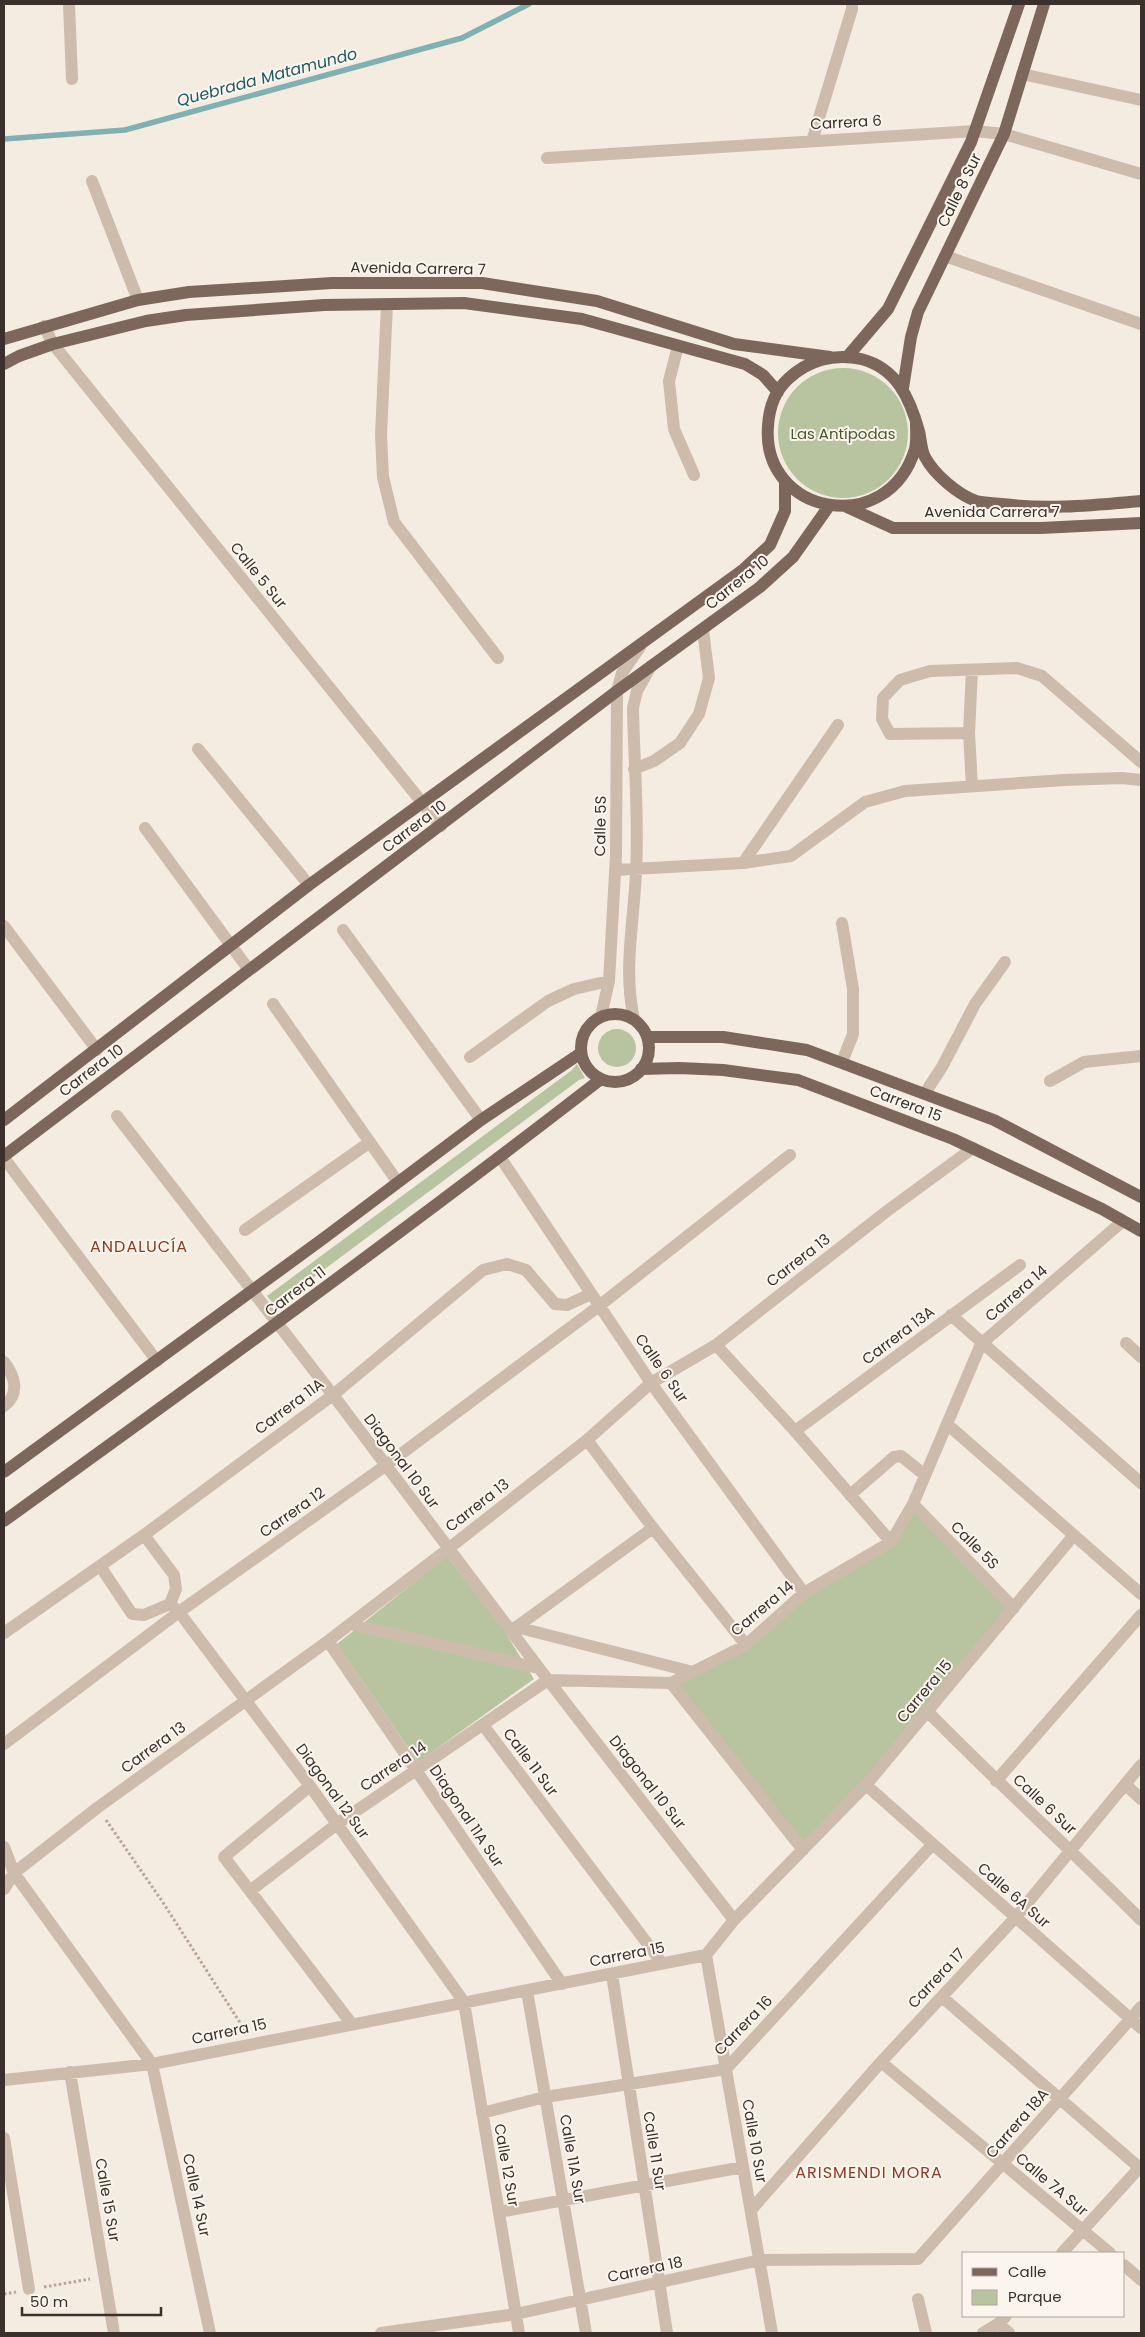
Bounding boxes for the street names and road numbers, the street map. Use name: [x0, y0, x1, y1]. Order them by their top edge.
street label: Carrera 6: [810, 110, 882, 134]
street label: Calle 8 Sur: [932, 149, 986, 231]
street label: Avenida Carrera 7: [350, 256, 486, 280]
street label: Avenida Carrera 7: [924, 501, 1060, 522]
street label: Calle 5 Sur: [226, 537, 293, 613]
street label: Carrera 10: [701, 550, 773, 614]
street label: Carrera 10: [377, 795, 451, 857]
street label: Calle 5S: [589, 796, 611, 856]
street label: Carrera 10: [54, 1039, 128, 1101]
street label: Carrera 15: [867, 1080, 945, 1126]
street label: Carrera 13: [762, 1228, 834, 1292]
street label: Carrera 14: [980, 1260, 1052, 1326]
street label: Carrera 11: [260, 1261, 330, 1321]
street label: Carrera 13A: [857, 1301, 939, 1369]
street label: Calle 6 Sur: [630, 1329, 694, 1407]
street label: Carrera 11A: [250, 1373, 328, 1439]
street label: Diagonal 10 Sur: [359, 1409, 445, 1513]
street label: Carrera 13: [441, 1473, 513, 1537]
street label: Carrera 12: [255, 1482, 329, 1542]
street label: Calle 5S: [946, 1516, 1004, 1574]
street label: Carrera 14: [726, 1575, 798, 1641]
street label: Carrera 15: [891, 1655, 957, 1727]
street label: Carrera 13: [116, 1716, 190, 1778]
street label: Calle 11 Sur: [499, 1724, 564, 1801]
street label: Diagonal 10 Sur: [605, 1731, 692, 1834]
street label: Carrera 14: [356, 1736, 430, 1796]
street label: Diagonal 12 Sur: [291, 1739, 375, 1843]
street label: Diagonal 11A Sur: [425, 1761, 509, 1872]
street label: Calle 6 Sur: [1009, 1769, 1082, 1839]
street label: Calle 6A Sur: [973, 1858, 1055, 1933]
street label: Carrera 15: [588, 1936, 666, 1972]
street label: Carrera 17: [903, 1943, 969, 2013]
street label: Carrera 16: [709, 1990, 777, 2060]
street label: Carrera 15: [190, 2013, 268, 2049]
street label: Carrera 18A: [981, 2084, 1053, 2162]
street label: Calle 10 Sur: [737, 2097, 773, 2185]
street label: Calle 11 Sur: [638, 2110, 672, 2193]
street label: Calle 11A Sur: [555, 2113, 591, 2206]
street label: Calle 12 Sur: [489, 2122, 525, 2208]
street label: Calle 7A Sur: [1011, 2147, 1093, 2221]
street label: Calle 14 Sur: [178, 2151, 216, 2239]
street label: Calle 15 Sur: [90, 2156, 126, 2244]
street label: Carrera 18: [606, 2251, 684, 2287]

